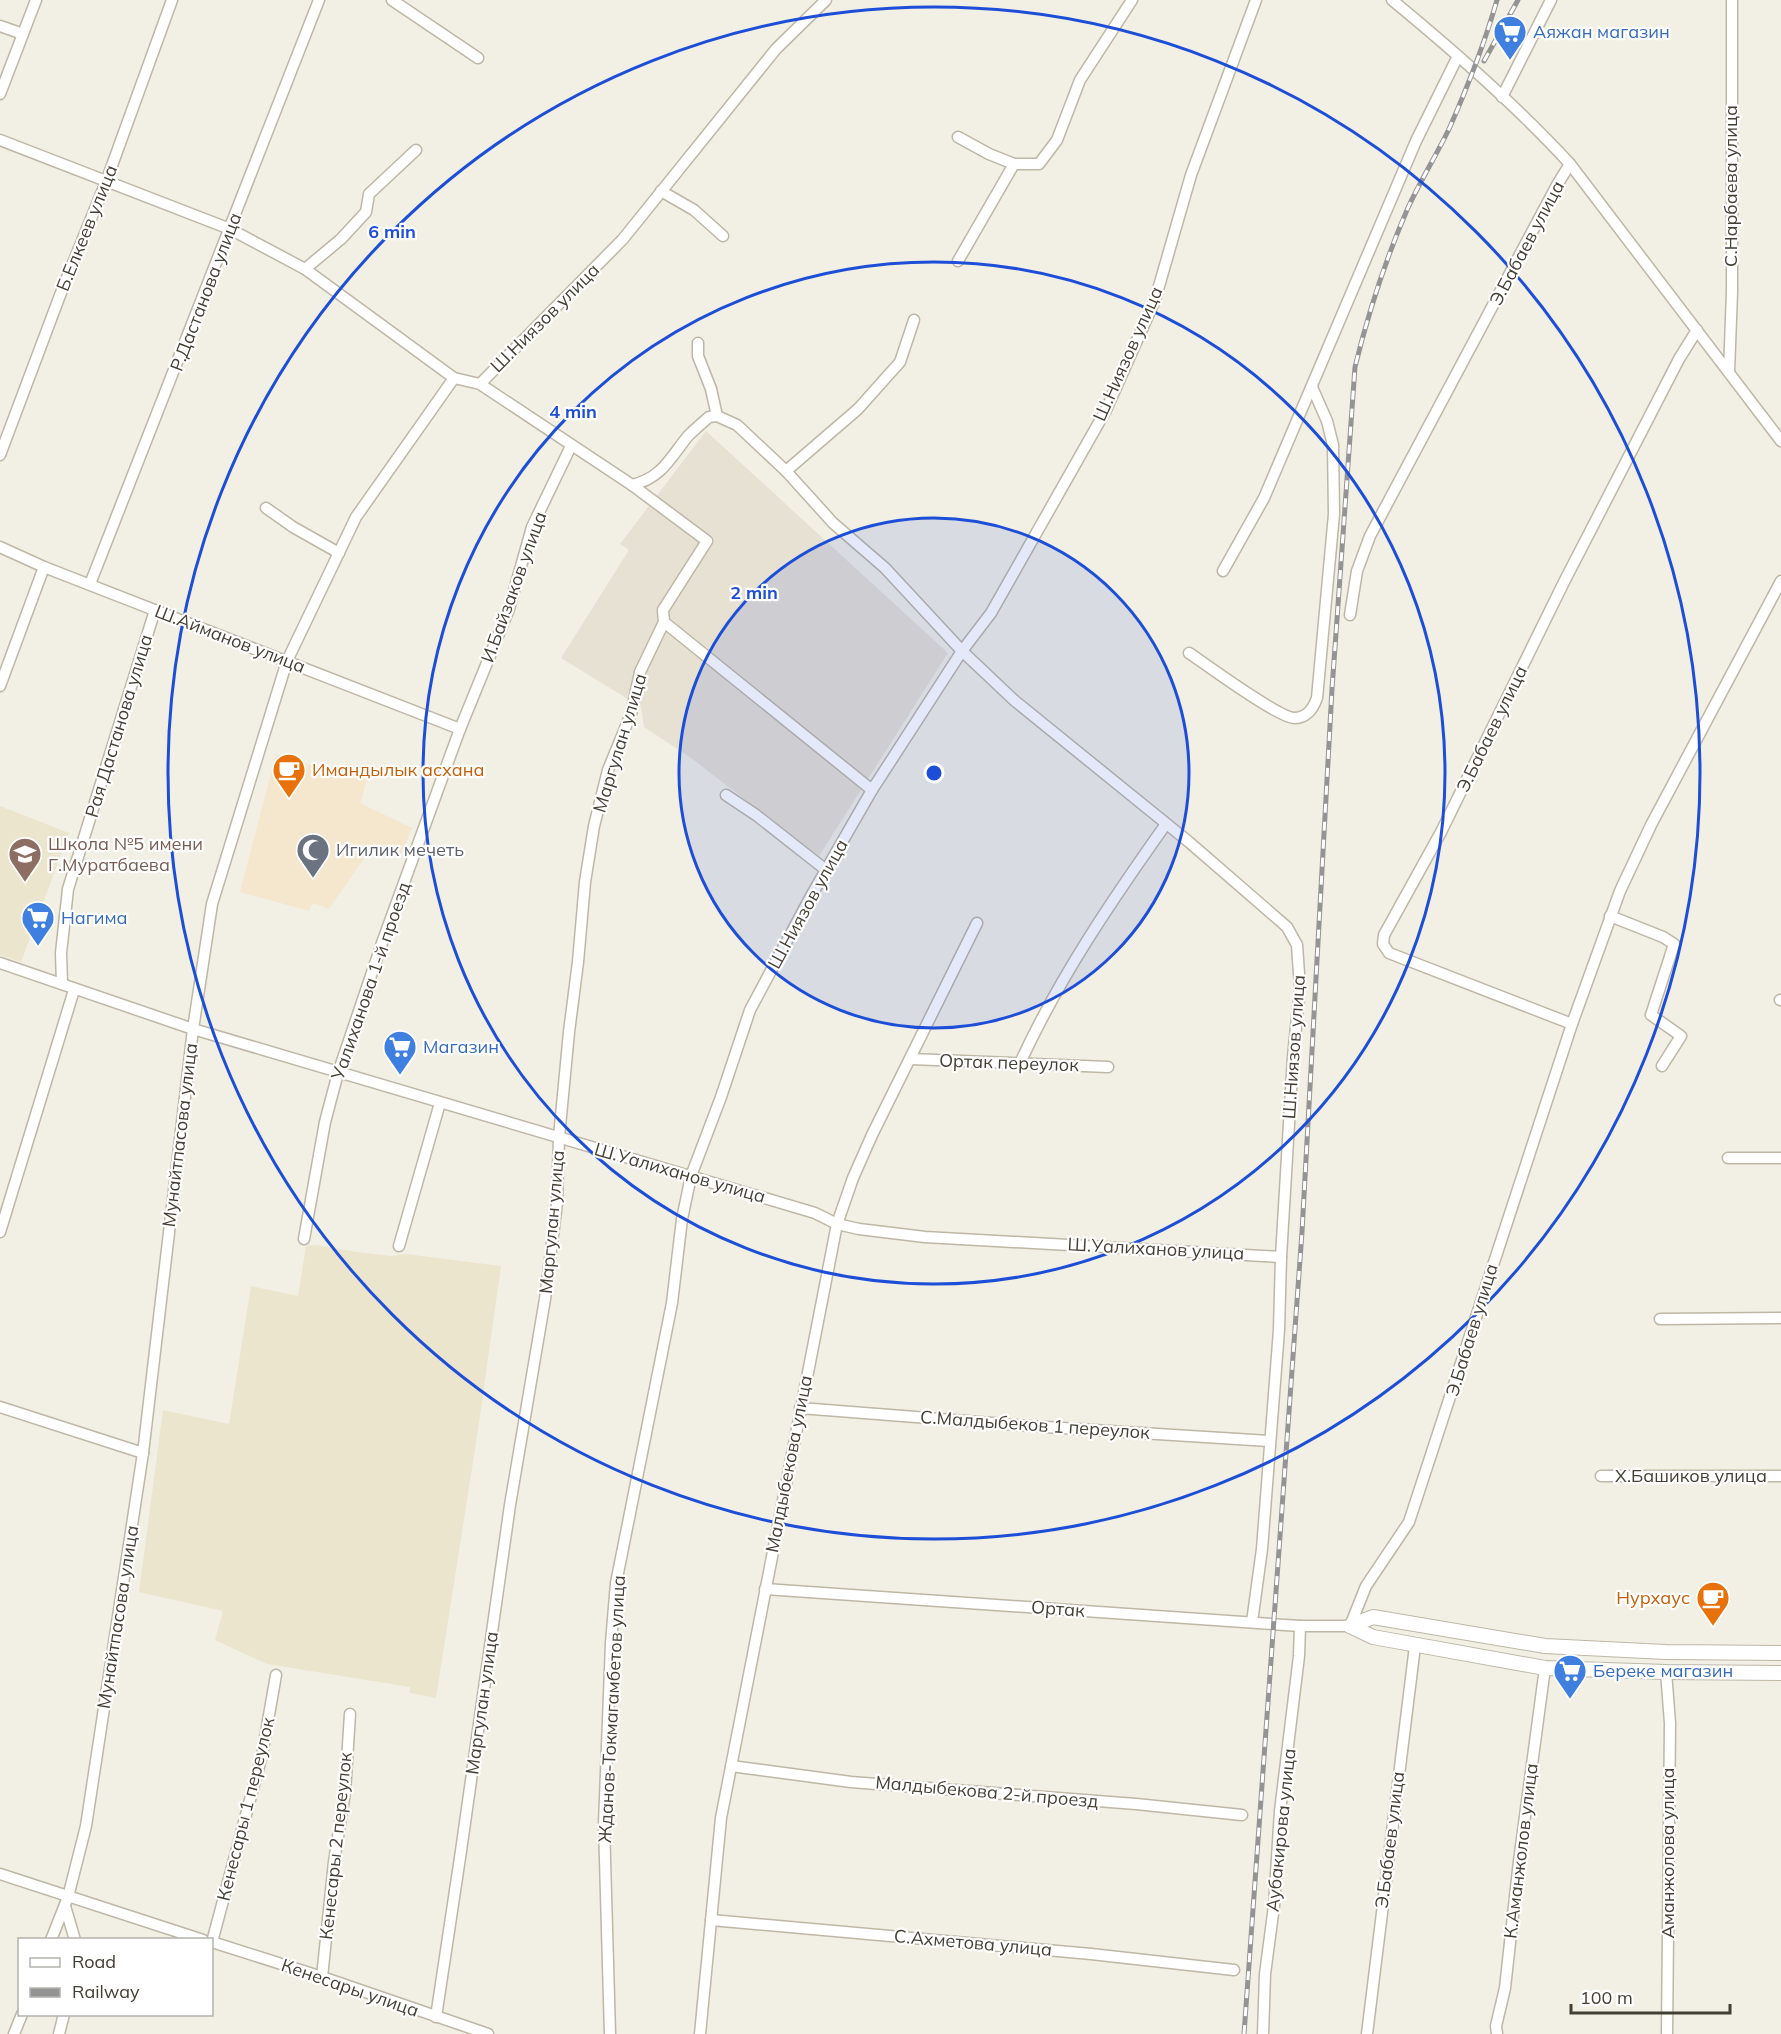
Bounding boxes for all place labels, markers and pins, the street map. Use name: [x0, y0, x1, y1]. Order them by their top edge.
supermarket icon: Аяжан магазин: [1492, 14, 1528, 61]
place label: Аяжан магазин: [1533, 20, 1670, 43]
cafe icon: Имандылык асхана: [271, 752, 307, 799]
place label: Имандылык асхана: [312, 758, 484, 781]
centre of rings: [924, 763, 944, 783]
place label: Школа №5 имени Г.Муратбаева: [48, 832, 203, 876]
mosque icon: Игилик мечеть: [295, 832, 331, 879]
school or university icon: Школа №5 имени Г.Муратбаева: [7, 836, 43, 883]
place label: Игилик мечеть: [336, 838, 464, 861]
supermarket icon: Нагима: [20, 900, 56, 947]
place label: Нагима: [61, 906, 128, 929]
supermarket icon: Магазин: [382, 1029, 418, 1076]
place label: Магазин: [423, 1035, 499, 1058]
cafe icon: Нурхаус: [1695, 1580, 1731, 1627]
place label: Нурхаус: [1616, 1586, 1690, 1609]
supermarket icon: Береке магазин: [1552, 1653, 1588, 1700]
place label: Береке магазин: [1593, 1659, 1733, 1682]

